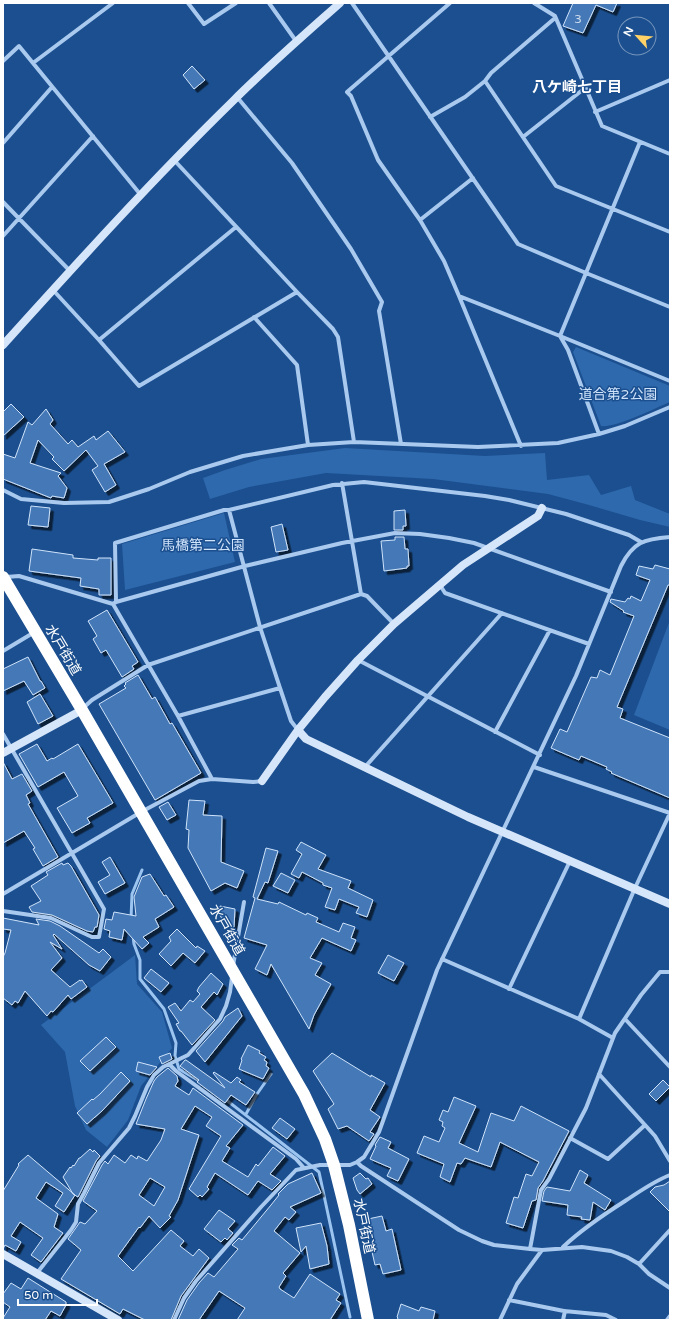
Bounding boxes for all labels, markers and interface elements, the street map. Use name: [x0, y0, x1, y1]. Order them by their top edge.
house number: 3: [574, 12, 582, 26]
north arrow: [617, 16, 657, 56]
text: N: [621, 25, 636, 39]
district label: 八ケ崎七丁目: [532, 78, 622, 96]
park label: 道合第2公園: [579, 386, 657, 403]
park label: 馬橋第二公園: [161, 537, 245, 554]
street label: 水戸街道: [41, 622, 85, 678]
street label: 水戸街道: [206, 902, 248, 958]
street label: 水戸街道: [350, 1197, 378, 1255]
scale bar: [18, 1281, 97, 1307]
text: 50 m: [24, 1288, 53, 1302]

